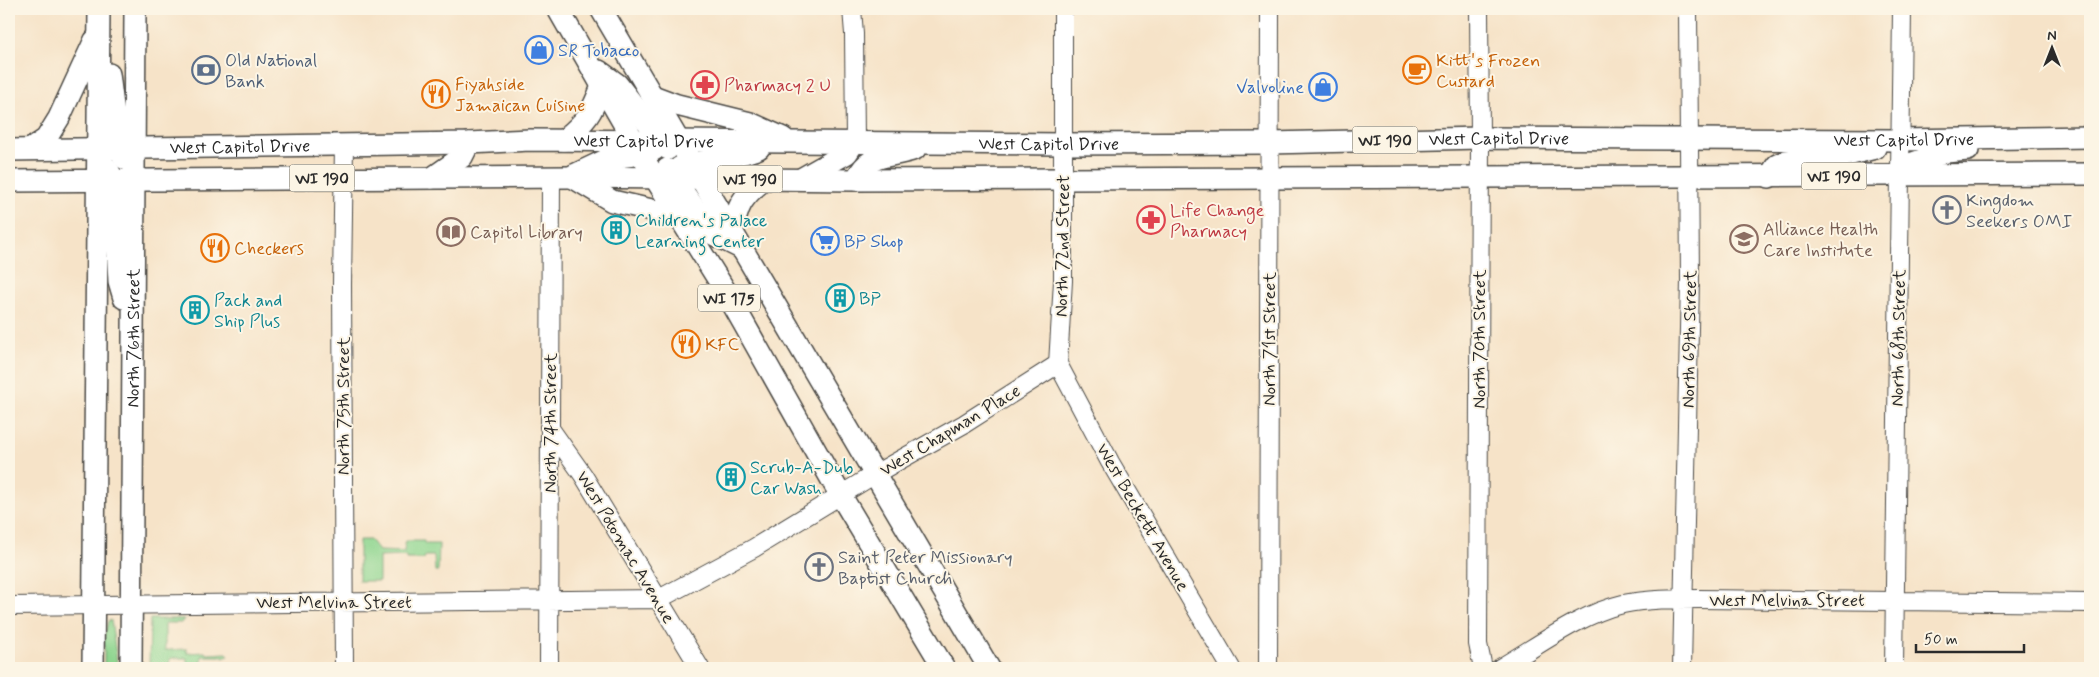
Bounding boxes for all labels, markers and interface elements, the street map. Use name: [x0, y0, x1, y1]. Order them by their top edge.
north arrow: [2026, 22, 2076, 72]
text: N: [2047, 27, 2057, 45]
shop icon: SR Tobacco: [524, 35, 554, 65]
place label: SR Tobacco: [558, 39, 639, 63]
place label: Old National Bank: [225, 49, 317, 94]
place label: Kitt's Frozen Custard: [1436, 49, 1540, 94]
bank icon: Old National Bank: [191, 55, 221, 85]
cafe icon: Kitt's Frozen Custard: [1402, 55, 1432, 85]
pharmacy icon: Pharmacy 2 U: [690, 70, 720, 100]
shop icon: Valvoline: [1308, 72, 1338, 102]
place label: Fiyahside Jamaican Cuisine: [455, 73, 585, 118]
place label: Pharmacy 2 U: [724, 74, 831, 98]
place label: Valvoline: [1236, 76, 1304, 100]
restaurant icon: Fiyahside Jamaican Cuisine: [421, 79, 451, 109]
road number: WI 190: [1352, 126, 1418, 154]
street label: West Capitol Drive: [1428, 127, 1569, 152]
street label: West Capitol Drive: [1833, 128, 1974, 153]
street label: West Capitol Drive: [574, 129, 714, 154]
street label: West Capitol Drive: [978, 132, 1119, 157]
street label: West Capitol Drive: [170, 134, 310, 161]
road number: WI 190: [1802, 162, 1866, 190]
road number: WI 190: [290, 164, 354, 192]
road number: WI 190: [718, 165, 782, 192]
street label: North 72nd Street: [1050, 175, 1076, 317]
place label: Kingdom Seekers OMI: [1966, 189, 2072, 234]
church icon: Kingdom Seekers OMI: [1932, 195, 1962, 225]
place label: Life Change Pharmacy: [1170, 199, 1265, 244]
pharmacy icon: Life Change Pharmacy: [1136, 205, 1166, 235]
place label: Children's Palace Learning Center: [635, 209, 767, 256]
building icon: Children's Palace Learning Center: [601, 215, 631, 245]
library icon: Capitol Library: [436, 217, 466, 247]
place label: Alliance Health Care Institute: [1763, 218, 1878, 263]
place label: Capitol Library: [470, 221, 583, 245]
school or university icon: Alliance Health Care Institute: [1729, 224, 1759, 254]
supermarket icon: BP Shop: [810, 226, 840, 256]
place label: BP Shop: [844, 230, 904, 254]
restaurant icon: Checkers: [200, 233, 230, 263]
place label: Checkers: [234, 237, 304, 261]
street label: North 76th Street: [122, 268, 146, 408]
street label: North 70th Street: [1468, 269, 1492, 409]
street label: North 69th Street: [1677, 269, 1703, 408]
street label: North 68th Street: [1886, 269, 1912, 407]
street label: North 71st Street: [1258, 272, 1282, 406]
building icon: BP: [825, 283, 855, 313]
road number: WI 175: [698, 284, 760, 312]
place label: BP: [859, 287, 881, 311]
place label: Pack and Ship Plus: [214, 289, 282, 334]
building icon: Pack and Ship Plus: [180, 295, 210, 325]
restaurant icon: KFC: [671, 329, 701, 359]
place label: KFC: [705, 333, 739, 357]
street label: North 75th Street: [332, 336, 356, 475]
street label: North 74th Street: [539, 353, 563, 493]
street label: West Chapman Place: [876, 379, 1025, 482]
street label: West Beckett Avenue: [1090, 439, 1194, 596]
place label: Scrub-A-Dub Car Wash: [750, 456, 853, 501]
building icon: Scrub-A-Dub Car Wash: [716, 462, 746, 492]
street label: West Potomac Avenue: [570, 467, 680, 628]
place label: Saint Peter Missionary Baptist Church: [838, 546, 1013, 591]
church icon: Saint Peter Missionary Baptist Church: [804, 552, 834, 582]
street label: West Melvina Street: [1709, 589, 1865, 613]
street label: West Melvina Street: [256, 591, 412, 615]
scale bar: [1916, 622, 2024, 654]
text: 50 m: [1924, 630, 1958, 650]

